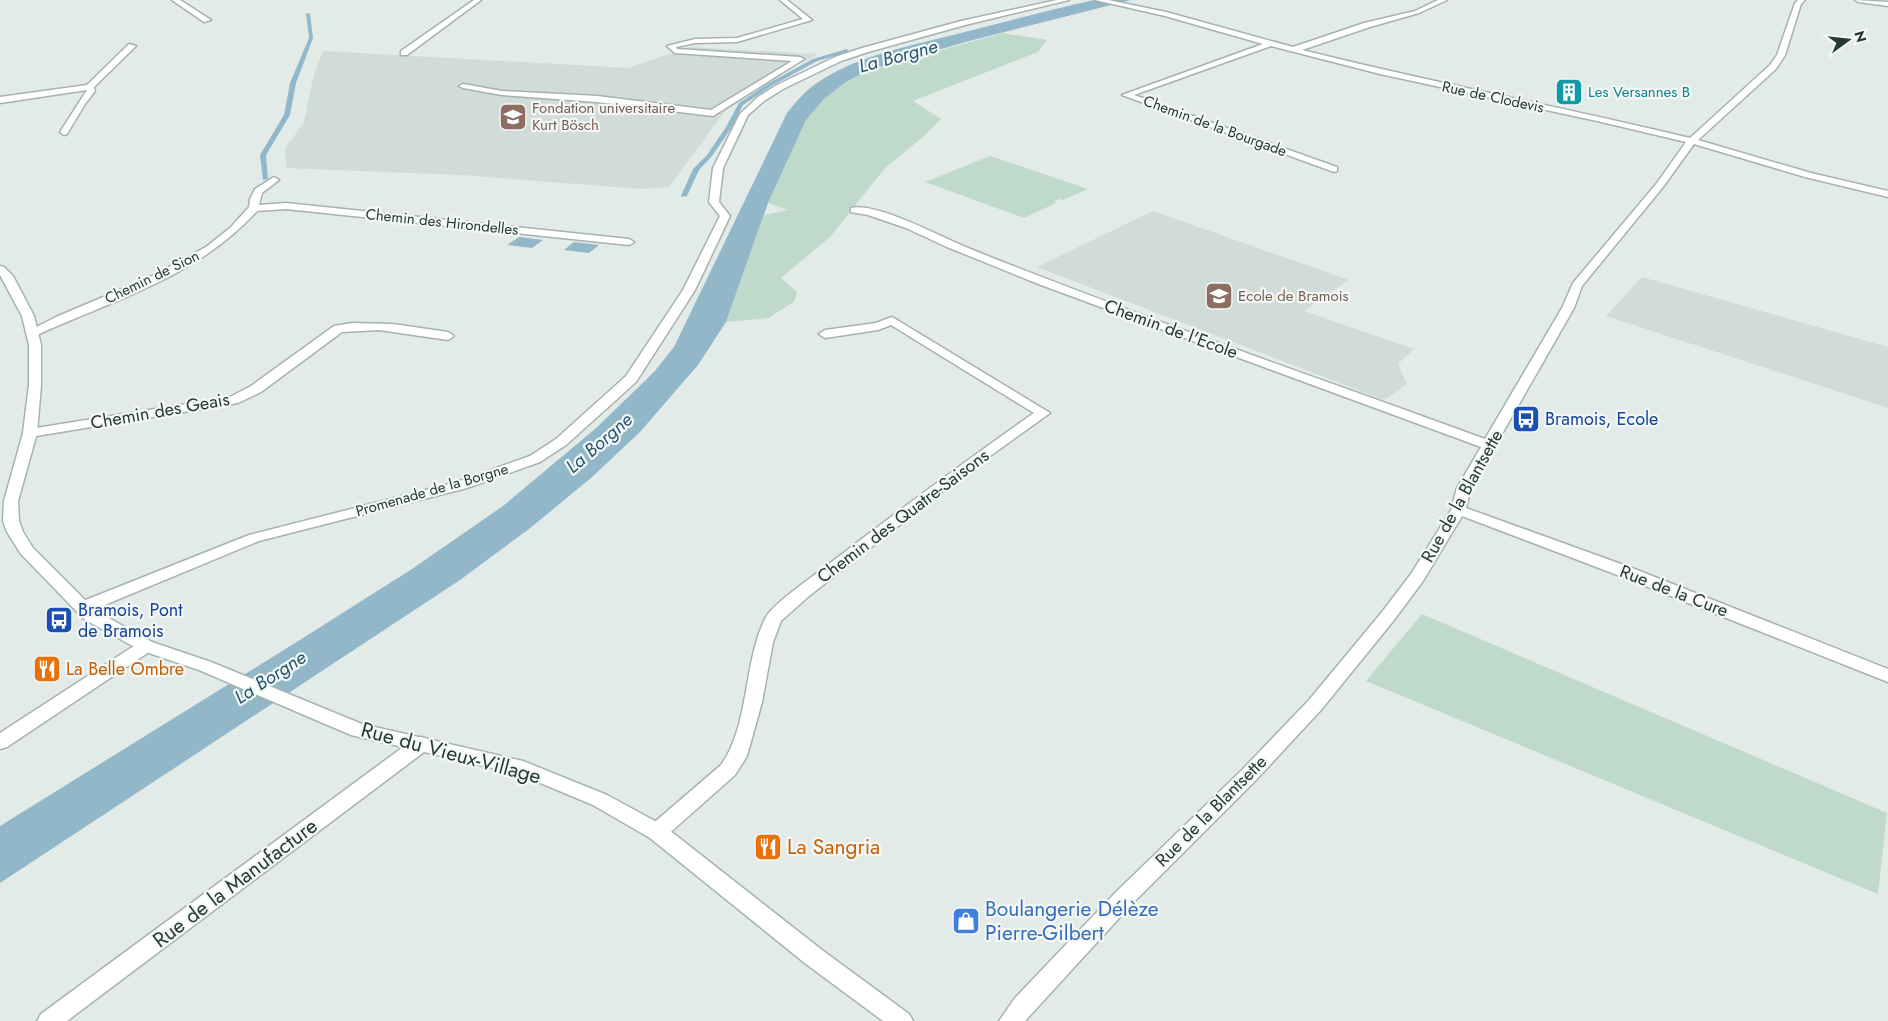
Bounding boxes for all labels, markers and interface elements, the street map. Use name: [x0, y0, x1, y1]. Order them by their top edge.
north arrow: [1823, 15, 1873, 65]
text: N: [1849, 29, 1872, 45]
water label: La Borgne: [856, 32, 941, 79]
street label: Rue de Clodevis: [1440, 75, 1546, 119]
building icon: Les Versannes B: [1554, 77, 1584, 107]
place label: Les Versannes B: [1588, 81, 1690, 103]
street label: Chemin de la Bourgade: [1140, 90, 1290, 162]
place label: Fondation universitaire Kurt Bösch: [532, 97, 675, 136]
school or university icon: Fondation universitaire Kurt Bösch: [498, 102, 528, 132]
street label: Chemin des Hirondelles: [365, 203, 519, 241]
street label: Chemin de Sion: [101, 245, 203, 309]
school or university icon: Ecole de Bramois: [1204, 281, 1234, 311]
place label: Ecole de Bramois: [1238, 285, 1349, 307]
street label: Chemin de l'Ecole: [1101, 293, 1241, 365]
street label: Chemin des Geais: [88, 386, 232, 436]
bus stop icon: Bramois, Ecole: [1511, 404, 1541, 434]
water label: La Borgne: [560, 406, 639, 480]
place label: Bramois, Ecole: [1545, 406, 1658, 432]
street label: Rue de la Blantsette: [1415, 425, 1509, 567]
street label: Chemin des Quatre-Saisons: [812, 443, 994, 589]
street label: Promenade de la Borgne: [353, 458, 511, 522]
street label: Rue de la Cure: [1616, 558, 1732, 624]
place label: Bramois, Pont de Bramois: [78, 597, 183, 644]
bus stop icon: Bramois, Pont de Bramois: [44, 605, 74, 635]
water label: La Borgne: [229, 643, 312, 710]
restaurant icon: La Belle Ombre: [32, 654, 62, 684]
place label: La Belle Ombre: [66, 656, 184, 682]
street label: Rue du Vieux-Village: [358, 715, 545, 792]
street label: Rue de la Blantsette: [1149, 749, 1273, 873]
street label: Rue de la Manufacture: [146, 811, 324, 955]
restaurant icon: La Sangria: [753, 832, 783, 862]
place label: La Sangria: [787, 832, 880, 862]
place label: Boulangerie Délèze Pierre-Gilbert: [985, 894, 1159, 948]
shop icon: Boulangerie Délèze Pierre-Gilbert: [951, 906, 981, 936]

